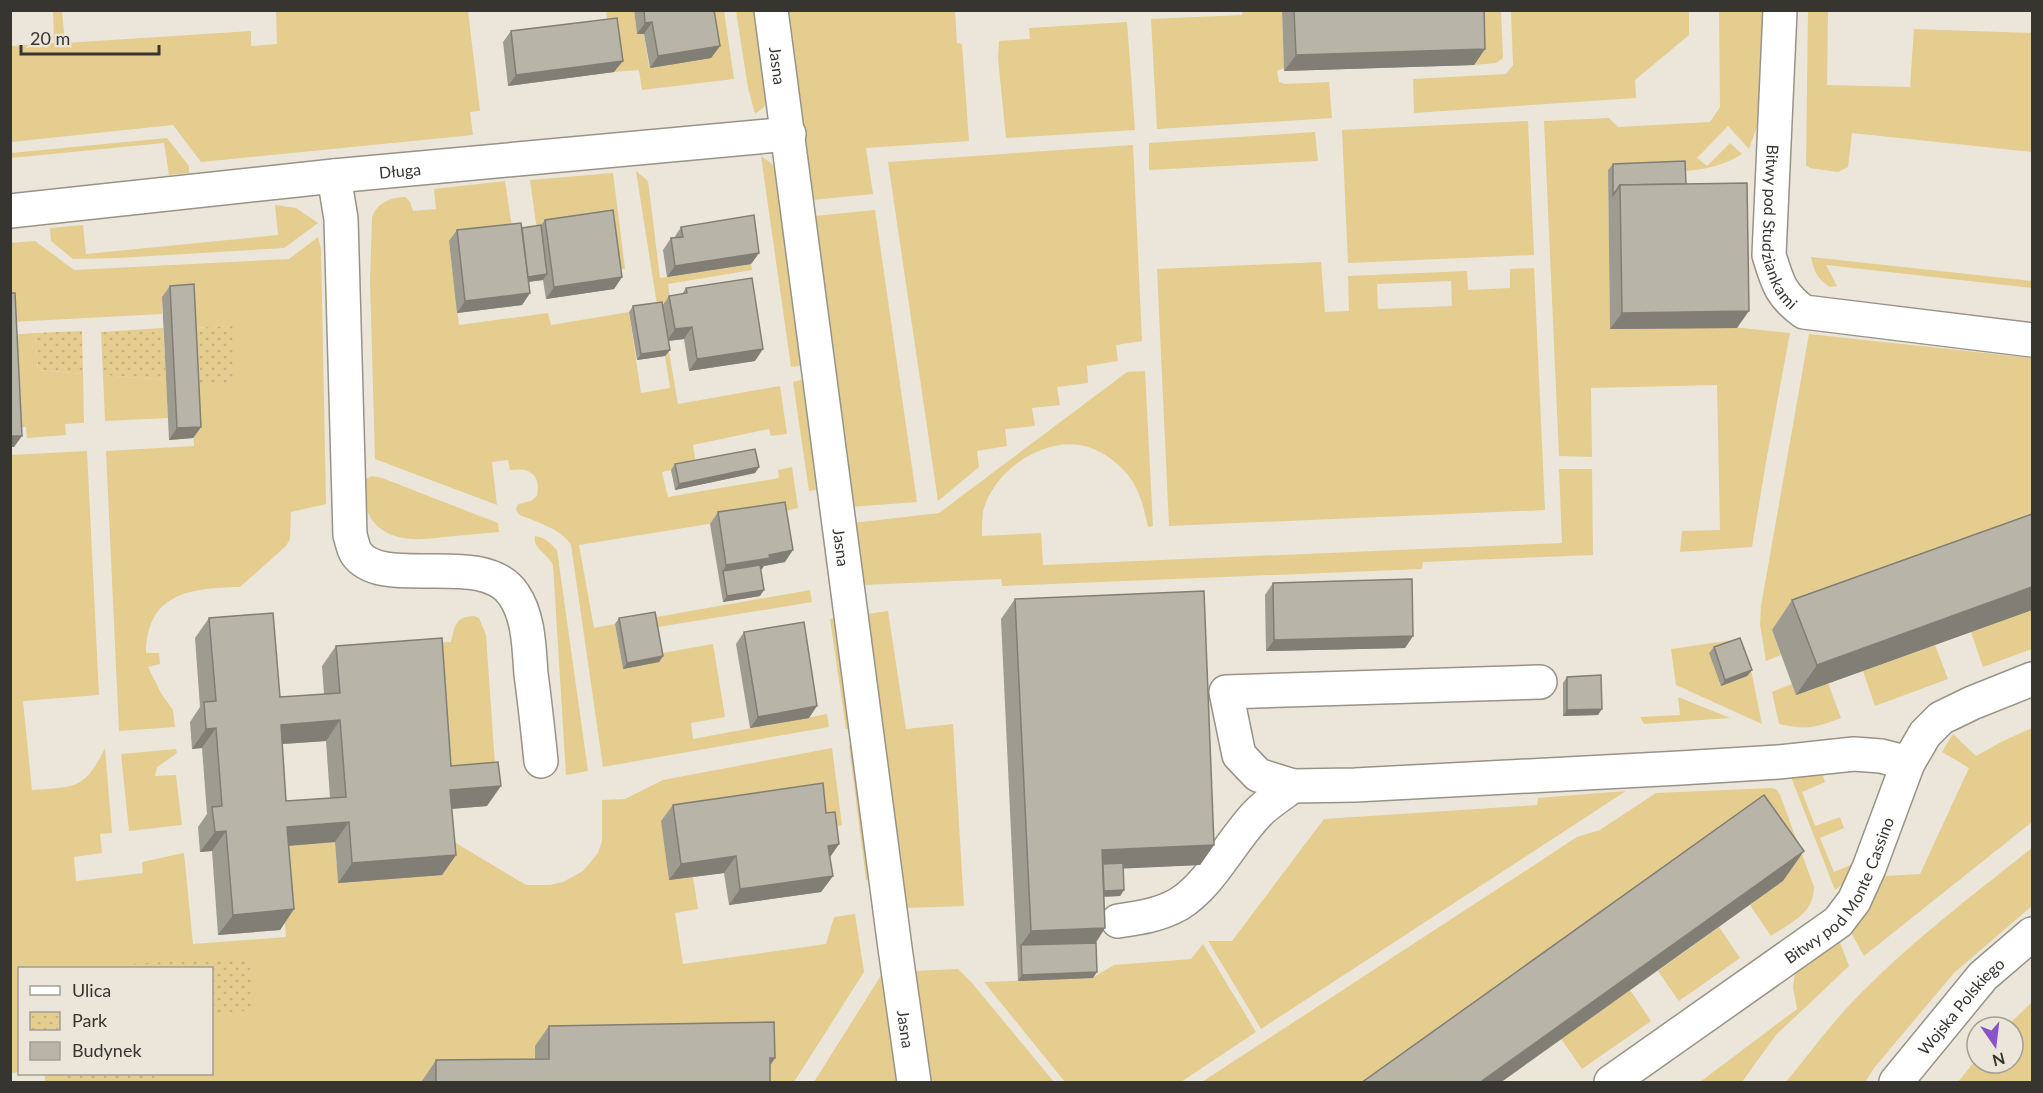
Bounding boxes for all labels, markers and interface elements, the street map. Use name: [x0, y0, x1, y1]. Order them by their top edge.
scale bar: [21, 18, 159, 56]
text: 20 m: [30, 27, 70, 49]
street label: Jasna: [766, 45, 790, 86]
street label: Bitwy pod Studziankami: [1759, 144, 1802, 312]
street label: Długa: [378, 159, 422, 181]
street label: Jasna: [830, 527, 854, 568]
street label: Bitwy pod Monte Cassino: [1780, 814, 1897, 967]
street label: Wojska Polskiego: [1913, 953, 2007, 1058]
legend: [18, 967, 213, 1075]
text: Ulica: [72, 979, 111, 1001]
text: Park: [72, 1009, 108, 1031]
street label: Jasna: [894, 1009, 919, 1049]
north arrow: [1965, 1015, 2025, 1075]
text: Budynek: [72, 1039, 142, 1061]
text: N: [1990, 1049, 2007, 1071]

